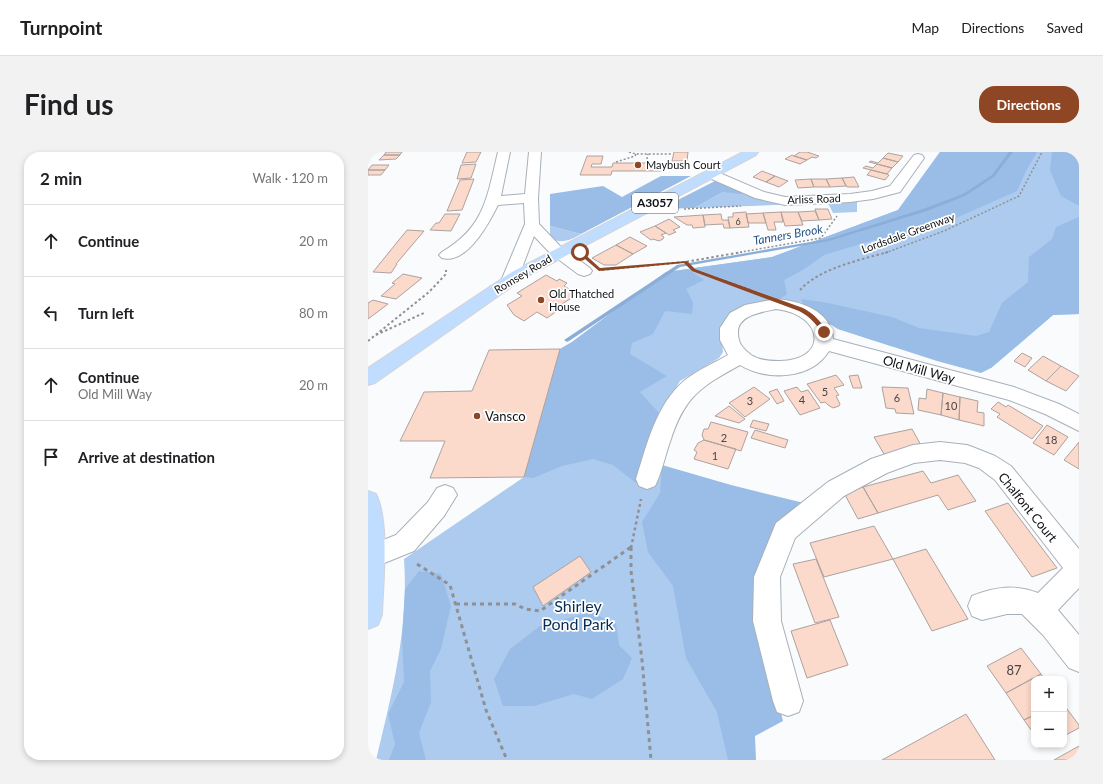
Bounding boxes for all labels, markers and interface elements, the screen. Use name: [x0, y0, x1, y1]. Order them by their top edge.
text: Turnpoint: [20, 16, 102, 39]
text: Map: [912, 19, 939, 36]
text: Directions: [961, 19, 1024, 36]
text: Saved: [1046, 19, 1083, 36]
button: Directions: [979, 86, 1079, 123]
text: Find us: [24, 87, 114, 121]
place label: Maybush Court: [646, 158, 721, 171]
marker: Maybush Court: [633, 160, 643, 170]
text: 2 min: [40, 168, 82, 189]
text: Walk · 120 m: [252, 170, 328, 186]
street label: Arliss Road: [787, 191, 841, 206]
road number: A3057: [632, 193, 678, 213]
street label: Lordsdale Greenway: [860, 210, 956, 255]
house number: 6: [735, 216, 741, 227]
water label: Tanners Brook: [752, 221, 824, 248]
icon: ahead: [40, 230, 62, 252]
text: Continue: [78, 232, 139, 250]
text: 20 m: [299, 233, 328, 249]
route start: [571, 243, 589, 261]
street label: Romsey Road: [492, 251, 554, 296]
place label: Old Thatched House: [549, 287, 614, 313]
marker: Old Thatched House: [536, 295, 546, 305]
icon: left: [40, 302, 62, 324]
text: Turn left: [78, 304, 134, 322]
text: 80 m: [299, 305, 328, 321]
route end: [815, 323, 833, 341]
street label: Old Mill Way: [881, 352, 957, 386]
text: Continue: [78, 368, 139, 386]
icon: ahead: [40, 374, 62, 396]
text: 20 m: [299, 377, 328, 393]
house number: 5: [822, 385, 828, 398]
text: Old Mill Way: [78, 386, 152, 402]
house number: 6: [894, 391, 900, 404]
house number: 4: [799, 393, 806, 406]
house number: 3: [747, 394, 753, 407]
house number: 10: [945, 399, 958, 412]
place label: Vansco: [485, 408, 526, 424]
marker: Vansco: [472, 411, 482, 421]
house number: 2: [721, 431, 727, 444]
house number: 18: [1045, 433, 1057, 446]
icon: arrive: [40, 446, 62, 468]
text: Arrive at destination: [78, 448, 215, 466]
house number: 1: [712, 449, 718, 462]
street label: Chalfont Court: [995, 469, 1061, 545]
park label: Shirley Pond Park: [542, 596, 615, 633]
house number: 87: [1006, 662, 1022, 678]
map controls: [1031, 676, 1067, 748]
button: +: [1031, 676, 1067, 712]
button: −: [1031, 712, 1067, 748]

